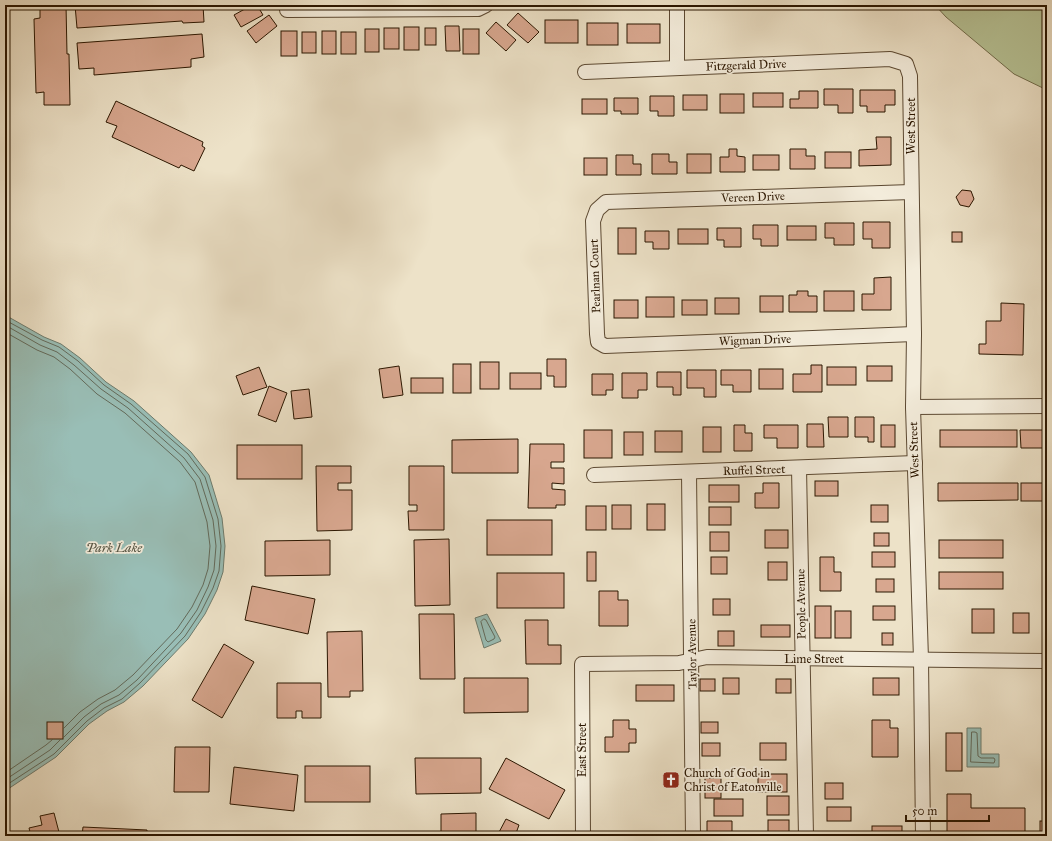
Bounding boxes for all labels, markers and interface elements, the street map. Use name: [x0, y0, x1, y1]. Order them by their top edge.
street label: Fitzgerald Drive: [705, 57, 787, 74]
street label: West Street: [904, 97, 918, 154]
street label: Vereen Drive: [720, 189, 785, 205]
street label: Pearlnan Court: [587, 238, 603, 313]
street label: Wigman Drive: [719, 332, 791, 349]
street label: West Street: [906, 421, 922, 479]
street label: Ruffel Street: [723, 462, 786, 478]
water label: Park Lake: [86, 540, 143, 556]
street label: People Avenue: [793, 569, 809, 639]
street label: Taylor Avenue: [684, 619, 700, 689]
street label: Lime Street: [784, 652, 845, 666]
street label: East Street: [575, 722, 589, 777]
place label: Church of God in Christ of Eatonville: [684, 766, 782, 794]
church icon: Church of God in Christ of Eatonville: [661, 770, 681, 790]
scale bar: [906, 797, 989, 823]
text: 50 m: [912, 804, 937, 818]

